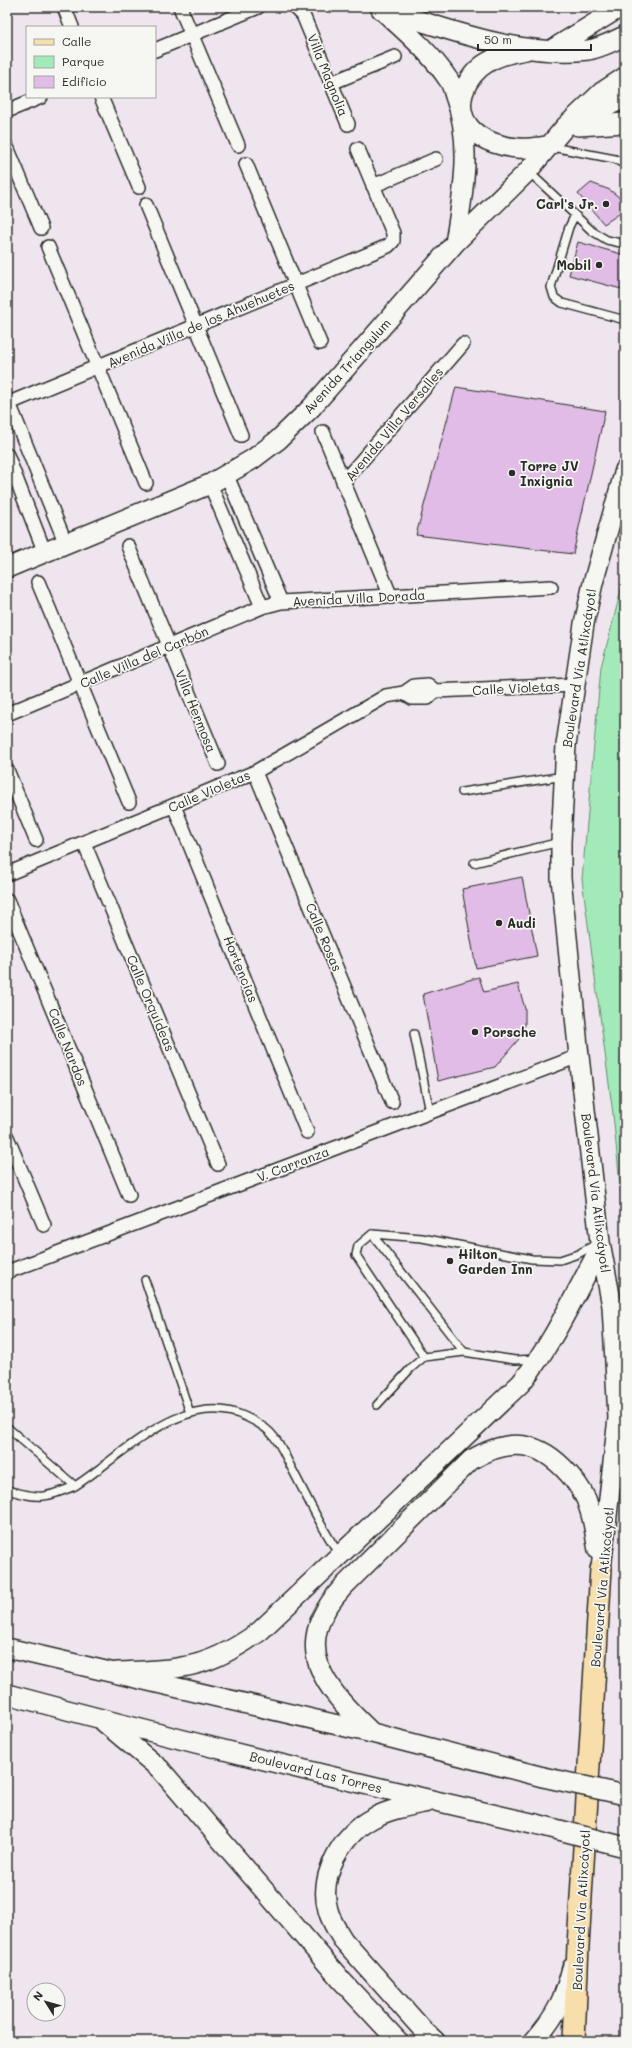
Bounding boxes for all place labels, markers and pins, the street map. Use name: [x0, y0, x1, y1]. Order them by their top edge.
place label: Carl's Jr.: [536, 195, 598, 212]
marker: Carl's Jr.: [601, 199, 611, 209]
place label: Mobil: [556, 256, 591, 273]
marker: Mobil: [594, 260, 604, 270]
place label: Torre JV Inxignia: [520, 457, 579, 489]
marker: Torre JV Inxignia: [507, 468, 517, 478]
place label: Audi: [507, 914, 536, 931]
marker: Audi: [494, 918, 504, 928]
place label: Porsche: [483, 1023, 536, 1040]
marker: Porsche: [470, 1027, 480, 1037]
place label: Hilton Garden Inn: [458, 1245, 532, 1277]
marker: Hilton Garden Inn: [445, 1256, 455, 1266]

